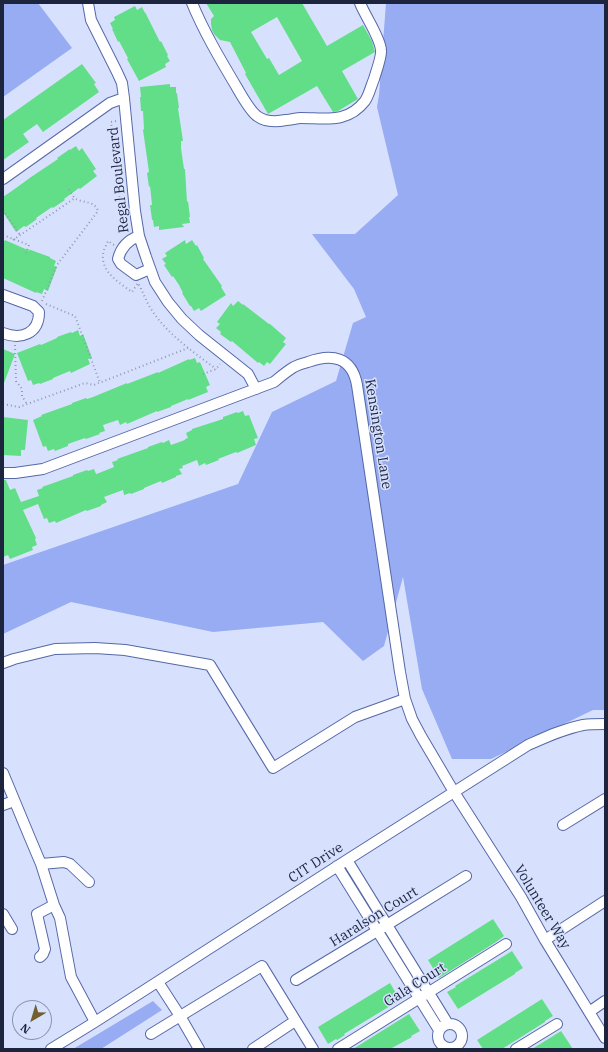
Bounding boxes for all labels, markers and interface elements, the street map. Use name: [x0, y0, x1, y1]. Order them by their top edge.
street label: Regal Boulevard: [105, 126, 133, 234]
street label: Kensington Lane: [361, 378, 395, 490]
street label: CIT Drive: [286, 839, 346, 887]
street label: Volunteer Way: [510, 862, 574, 952]
street label: Haralson Court: [327, 883, 421, 951]
street label: Gala Court: [381, 959, 449, 1011]
north arrow: [12, 1000, 52, 1040]
text: N: [17, 1020, 33, 1037]

